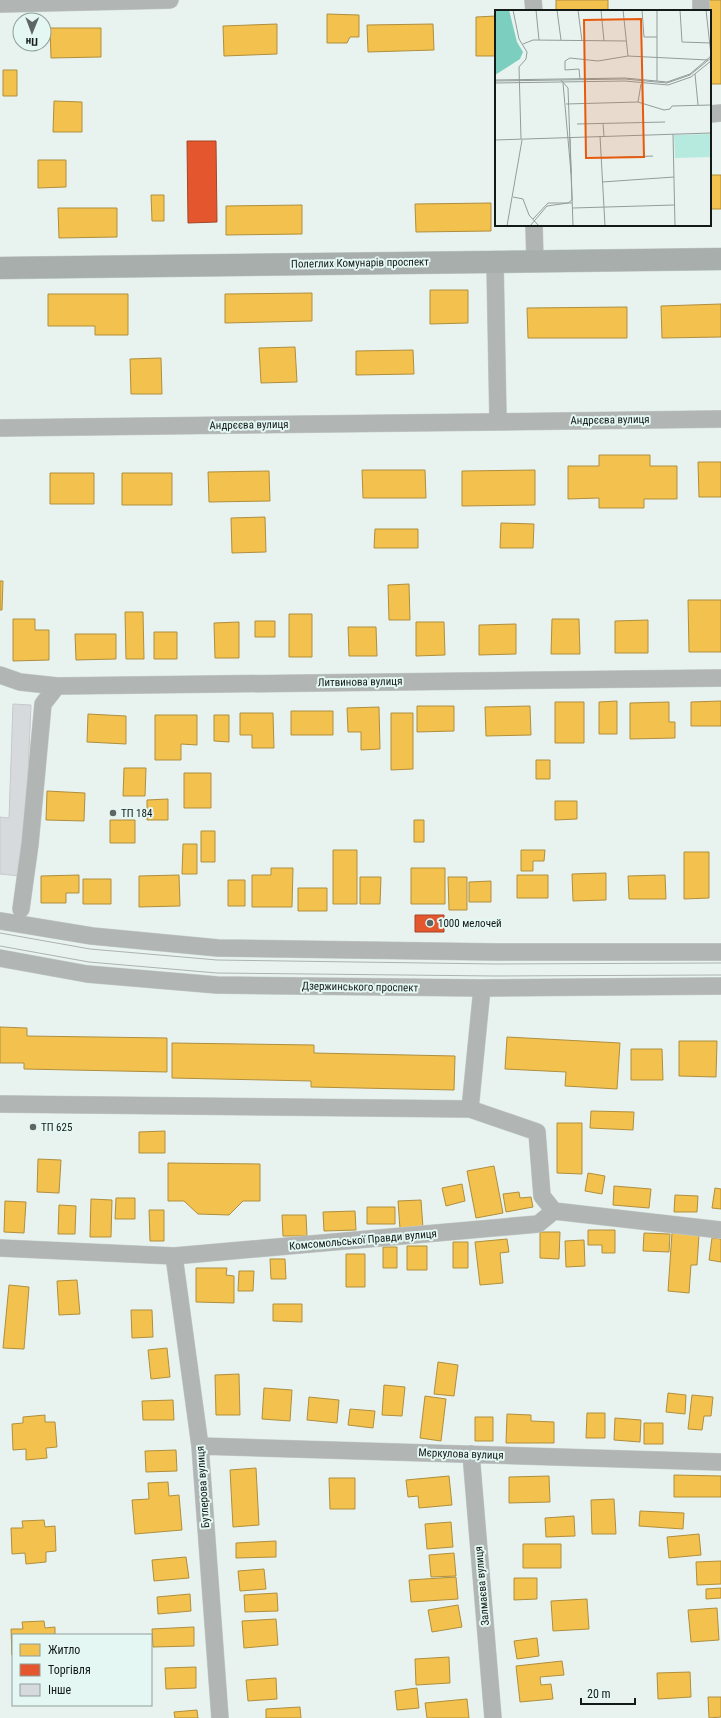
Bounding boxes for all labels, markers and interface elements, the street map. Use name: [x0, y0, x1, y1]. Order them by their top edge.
inset map: [495, 10, 711, 226]
north arrow: [12, 12, 52, 52]
text: Пн: [26, 35, 38, 48]
street label: Полеглих Комунарів проспект: [291, 255, 429, 271]
street label: Андрєєва вулиця: [570, 413, 650, 427]
street label: Андрєєва вулиця: [209, 418, 289, 432]
street label: Литвинова вулиця: [317, 675, 403, 689]
place label: ТП 184: [121, 807, 153, 820]
marker: ТП 184: [108, 808, 118, 818]
place label: 1000 мелочей: [438, 917, 502, 930]
marker: 1000 мелочей: [425, 918, 435, 928]
street label: Дзержинського проспект: [302, 979, 419, 995]
place label: ТП 625: [41, 1121, 72, 1134]
marker: ТП 625: [28, 1122, 38, 1132]
street label: Комсомольської Правди вулиця: [289, 1227, 437, 1253]
street label: Бутлерова вулиця: [194, 1446, 212, 1528]
street label: Мєркулова вулиця: [418, 1446, 504, 1462]
street label: Залмаєва вулиця: [472, 1546, 492, 1626]
legend: [12, 1634, 152, 1706]
text: Житло: [48, 1643, 80, 1657]
text: Торгівля: [48, 1663, 91, 1677]
scale bar: [581, 1680, 635, 1706]
text: Інше: [48, 1683, 72, 1697]
text: 20 m: [587, 1687, 611, 1701]

